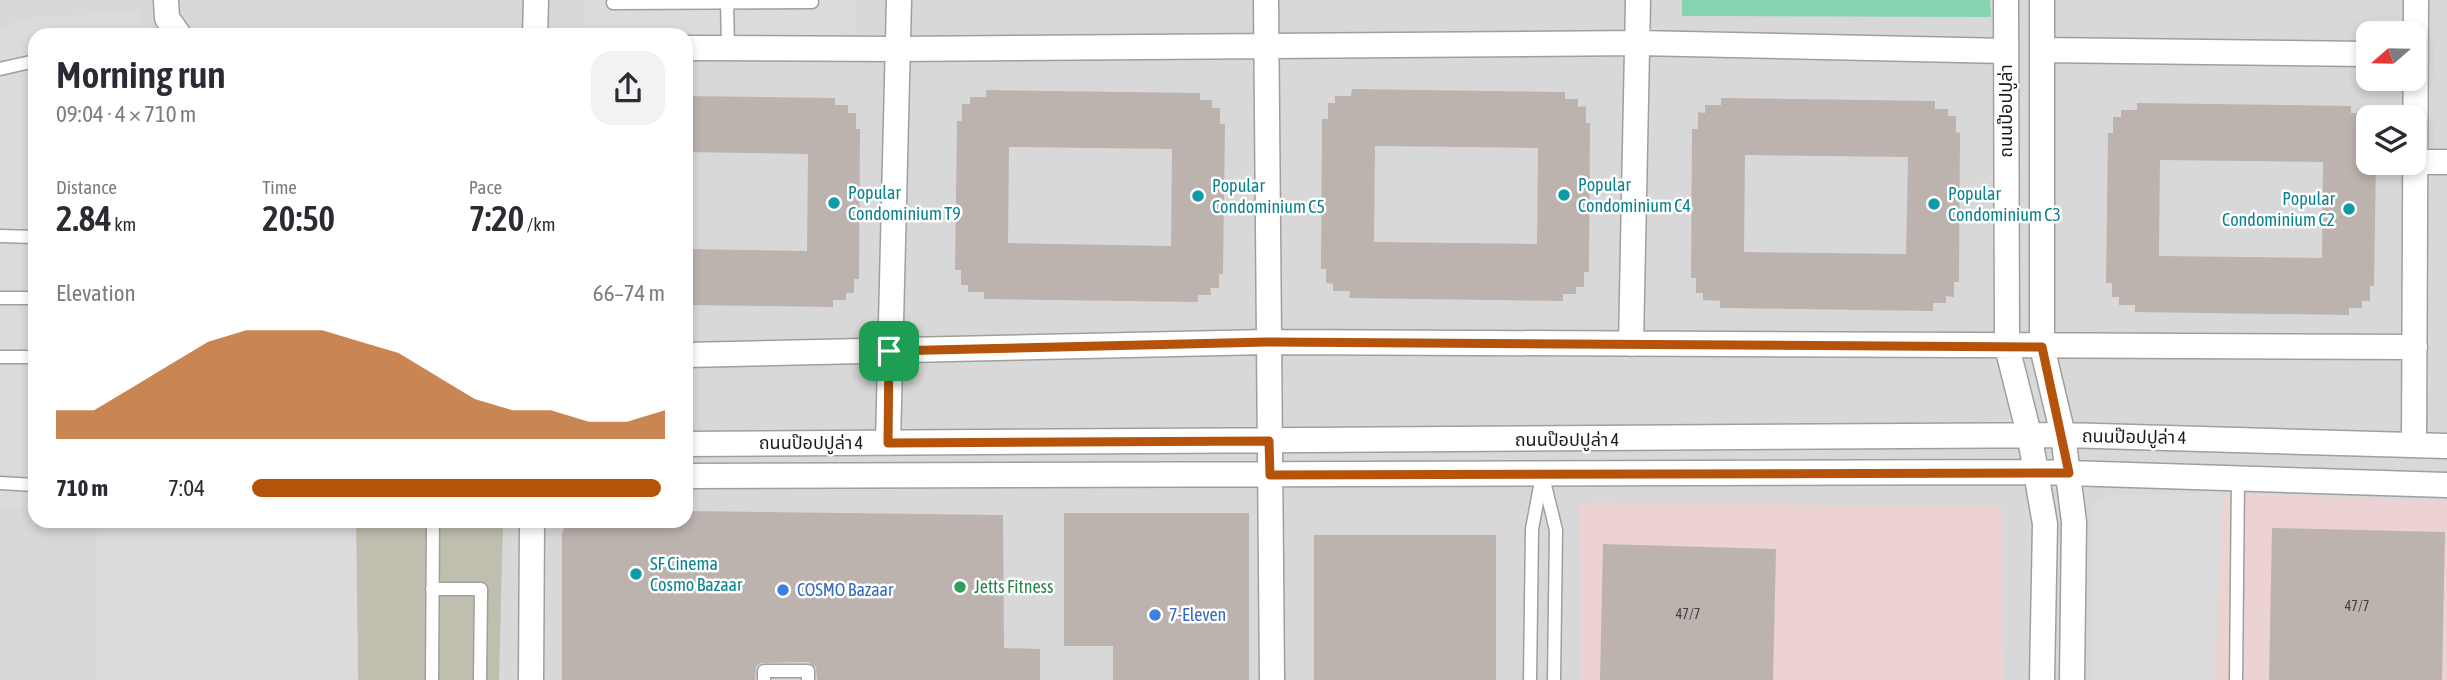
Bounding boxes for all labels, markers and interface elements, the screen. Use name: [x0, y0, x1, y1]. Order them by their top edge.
north arrow: [2356, 21, 2426, 91]
map controls: [2356, 21, 2426, 175]
button: share: [591, 51, 665, 125]
text: Morning run: [56, 53, 226, 96]
street label: ถนนป๊อปปูล่า: [1995, 64, 2018, 158]
text: 09:04 · 4 × 710 m: [56, 101, 196, 127]
button: layers: [2356, 105, 2426, 175]
place label: Popular Condominium C4: [1578, 174, 1691, 216]
place label: Popular Condominium C5: [1212, 175, 1325, 217]
text: Distance: [56, 176, 117, 198]
text: Time: [262, 176, 297, 198]
text: Pace: [469, 176, 502, 198]
place label: Popular Condominium T9: [848, 182, 961, 224]
place label: Popular Condominium C3: [1948, 183, 2061, 225]
marker: Popular Condominium C4: [1556, 187, 1572, 203]
marker: Popular Condominium C5: [1190, 188, 1206, 204]
place label: Popular Condominium C2: [2222, 188, 2336, 230]
marker: Popular Condominium T9: [826, 195, 842, 211]
marker: Popular Condominium C3: [1926, 196, 1942, 212]
text: 2.84: [56, 198, 112, 238]
text: 20:50: [262, 198, 335, 238]
text: 7:20: [469, 198, 524, 238]
marker: Popular Condominium C2: [2341, 201, 2357, 217]
text: km: [112, 213, 136, 235]
text: /km: [524, 213, 555, 235]
text: Elevation: [56, 280, 136, 306]
text: 66–74 m: [593, 280, 665, 306]
pin: [859, 321, 919, 381]
icon: arrive: [870, 332, 908, 370]
street label: ถนนป๊อปปูล่า 4: [2082, 425, 2186, 450]
street label: ถนนป๊อปปูล่า 4: [1515, 429, 1619, 452]
street label: ถนนป๊อปปูล่า 4: [759, 432, 863, 455]
text: 710 m: [56, 475, 108, 501]
text: 7:04: [168, 475, 205, 501]
place label: SF Cinema Cosmo Bazaar: [650, 553, 743, 595]
marker: SF Cinema Cosmo Bazaar: [628, 566, 644, 582]
place label: Jetts Fitness: [974, 576, 1053, 597]
place label: COSMO Bazaar: [797, 579, 894, 600]
marker: Jetts Fitness: [952, 579, 968, 595]
marker: COSMO Bazaar: [775, 582, 791, 598]
house number: 47/7: [2345, 598, 2369, 614]
place label: 7-Eleven: [1169, 604, 1226, 625]
house number: 47/7: [1676, 606, 1700, 622]
marker: 7-Eleven: [1147, 607, 1163, 623]

